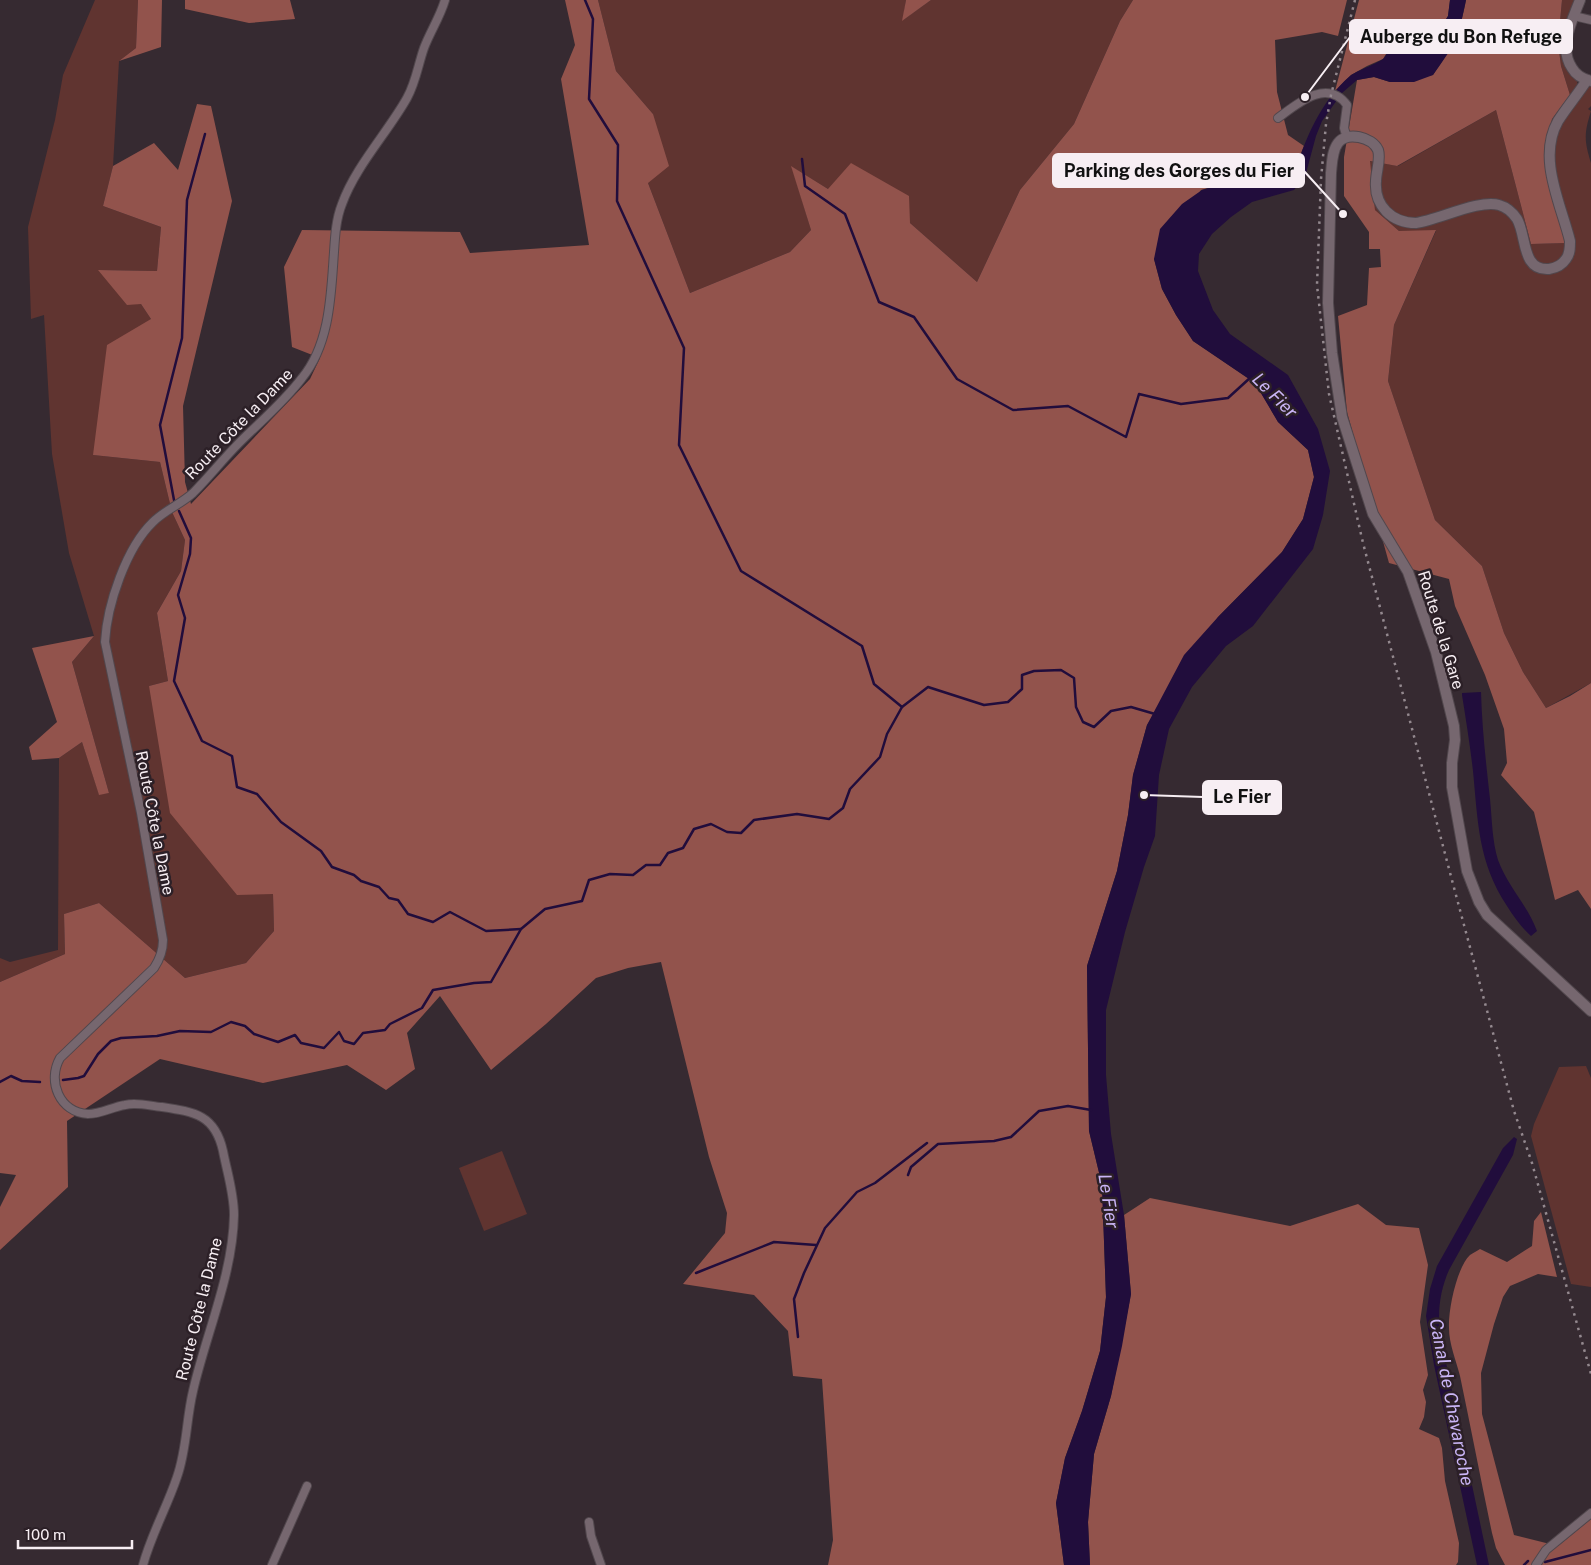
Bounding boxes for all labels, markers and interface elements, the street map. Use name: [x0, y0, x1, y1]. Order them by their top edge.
callout: Auberge du Bon Refuge: [1350, 20, 1572, 53]
text: Auberge du Bon Refuge: [1360, 26, 1562, 47]
callout: Parking des Gorges du Fier: [1053, 154, 1304, 187]
text: Parking des Gorges du Fier: [1064, 160, 1295, 181]
street label: Route Côte la Dame: [181, 365, 297, 483]
water label: Le Fier: [1248, 368, 1302, 422]
street label: Route de la Gare: [1414, 568, 1468, 692]
street label: Route Côte la Dame: [132, 749, 178, 897]
callout: Le Fier: [1203, 781, 1281, 814]
text: Le Fier: [1213, 786, 1272, 807]
water label: Le Fier: [1094, 1172, 1124, 1230]
street label: Route Côte la Dame: [172, 1236, 226, 1382]
water label: Canal de Chavaroche: [1425, 1317, 1479, 1488]
scale bar: [18, 1518, 131, 1550]
text: 100 m: [25, 1526, 66, 1543]

